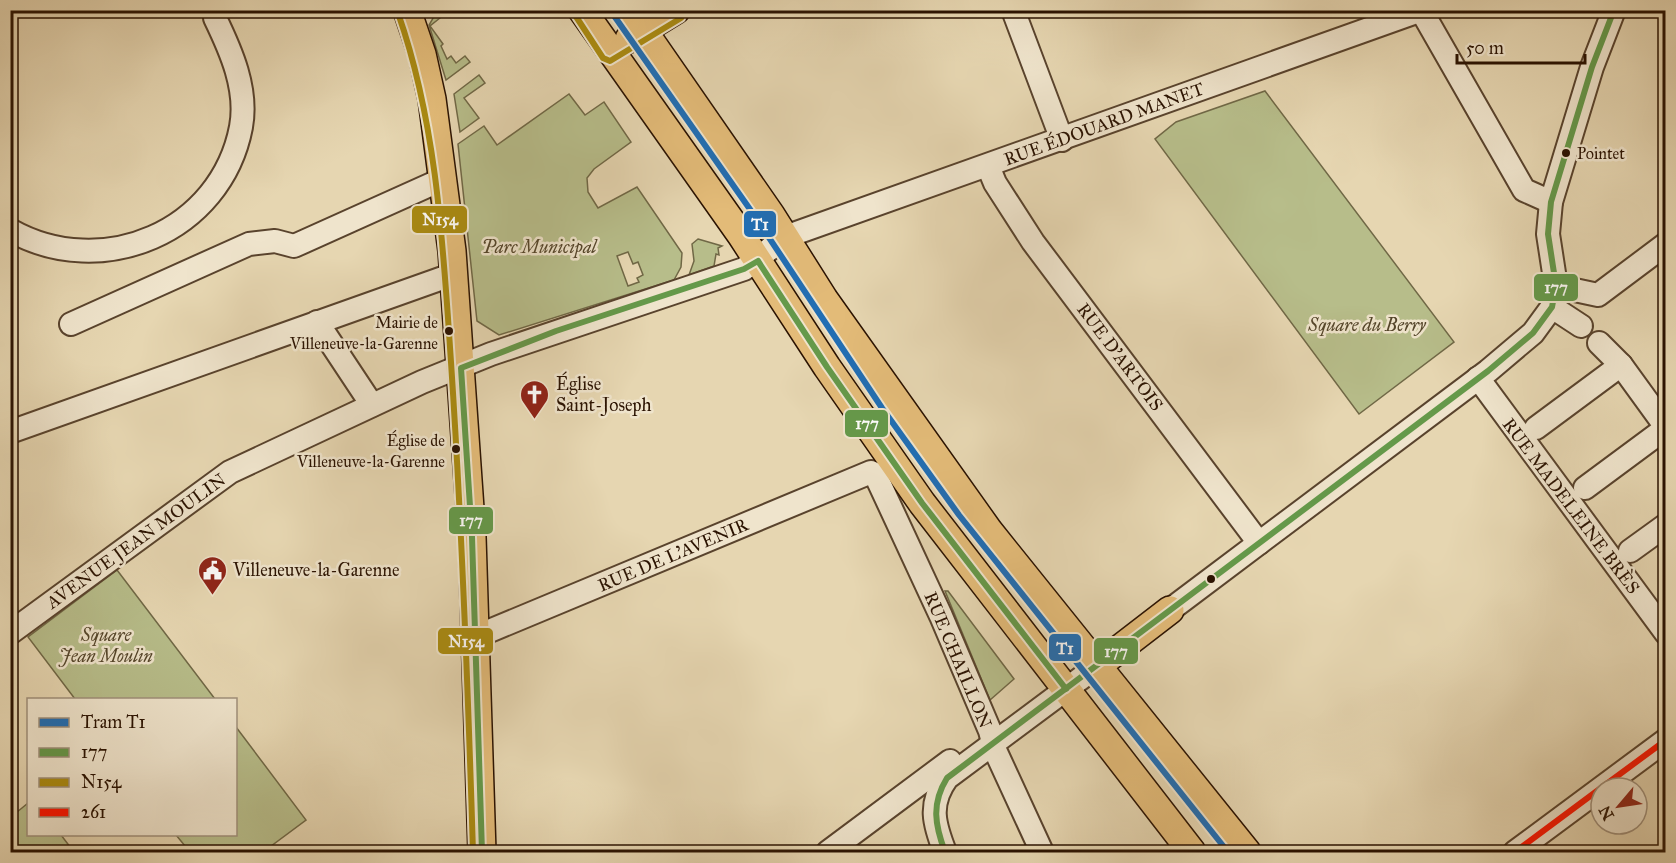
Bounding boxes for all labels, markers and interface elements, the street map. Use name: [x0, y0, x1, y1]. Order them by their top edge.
scale bar: [1457, 27, 1584, 65]
text: 50 m: [1466, 37, 1504, 59]
street label: RUE ÉDOUARD MANET: [1000, 76, 1207, 170]
place label: Pointet: [1577, 144, 1625, 163]
marker: Pointet: [1560, 147, 1572, 159]
line badge: N154: [411, 205, 468, 234]
text: N154: [422, 210, 459, 230]
line badge: T1: [743, 210, 777, 238]
text: T1: [750, 215, 769, 234]
park label: Parc Municipal: [482, 236, 599, 259]
line badge: 177: [1533, 273, 1579, 302]
text: 177: [1544, 278, 1568, 297]
street label: RUE D'ARTOIS: [1072, 299, 1168, 415]
place label: Mairie de Villeneuve-la-Garenne: [289, 313, 438, 353]
park label: Square du Berry: [1307, 314, 1427, 336]
marker: Mairie de Villeneuve-la-Garenne: [443, 325, 455, 337]
place label: Église Saint-Joseph: [556, 371, 651, 417]
church icon: Église Saint-Joseph: [519, 378, 551, 420]
line badge: 177: [844, 409, 889, 438]
street label: RUE MADELEINE BRÈS: [1498, 413, 1646, 598]
text: 177: [855, 414, 879, 433]
place label: Église de Villeneuve-la-Garenne: [296, 429, 445, 471]
marker: Église de Villeneuve-la-Garenne: [450, 443, 462, 455]
street label: AVENUE JEAN MOULIN: [41, 469, 231, 615]
line badge: 177: [448, 506, 494, 535]
text: 177: [459, 511, 483, 530]
street label: RUE DE L'AVENIR: [595, 513, 753, 597]
public building icon: Villeneuve-la-Garenne: [196, 554, 228, 596]
place label: Villeneuve-la-Garenne: [232, 559, 399, 581]
unlabelled marker: [1205, 573, 1217, 585]
street label: RUE CHAILLON: [919, 588, 997, 732]
park label: Square Jean Moulin: [58, 624, 153, 667]
line badge: N154: [437, 627, 494, 655]
text: N154: [448, 632, 485, 652]
line badge: T1: [1048, 633, 1082, 662]
line badge: 177: [1093, 637, 1139, 665]
text: T1: [1055, 639, 1074, 658]
text: 177: [1104, 642, 1128, 661]
legend: [27, 698, 237, 836]
text: Tram T1: [81, 711, 146, 733]
text: 177: [81, 741, 107, 763]
text: N154: [81, 771, 122, 793]
north arrow: [1589, 776, 1649, 836]
text: 261: [81, 801, 106, 823]
text: N: [1595, 802, 1618, 824]

